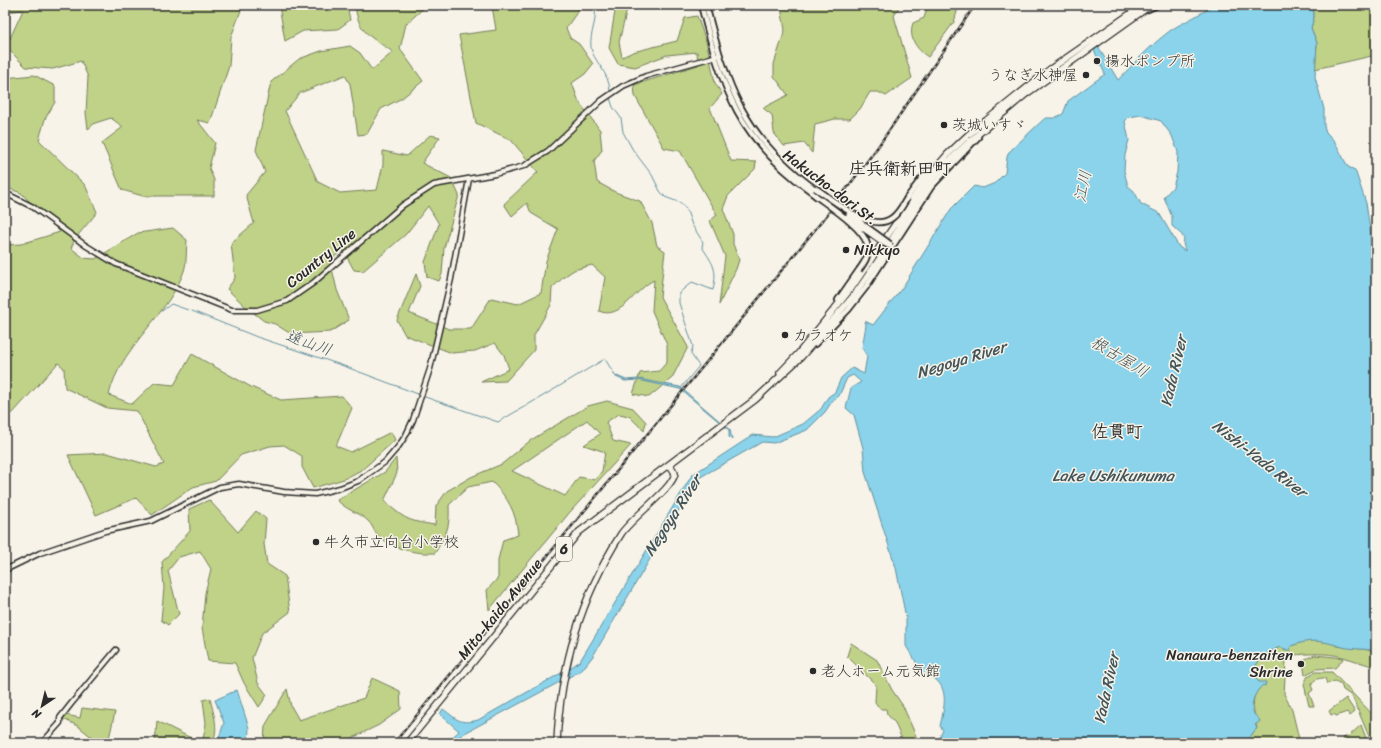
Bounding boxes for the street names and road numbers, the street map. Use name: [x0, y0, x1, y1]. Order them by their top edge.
street label: Hakucho-dori St.: [777, 142, 883, 232]
street label: Country Line: [280, 221, 362, 295]
road number: 6: [556, 537, 572, 561]
street label: Mito-kaido Avenue: [451, 552, 549, 666]

